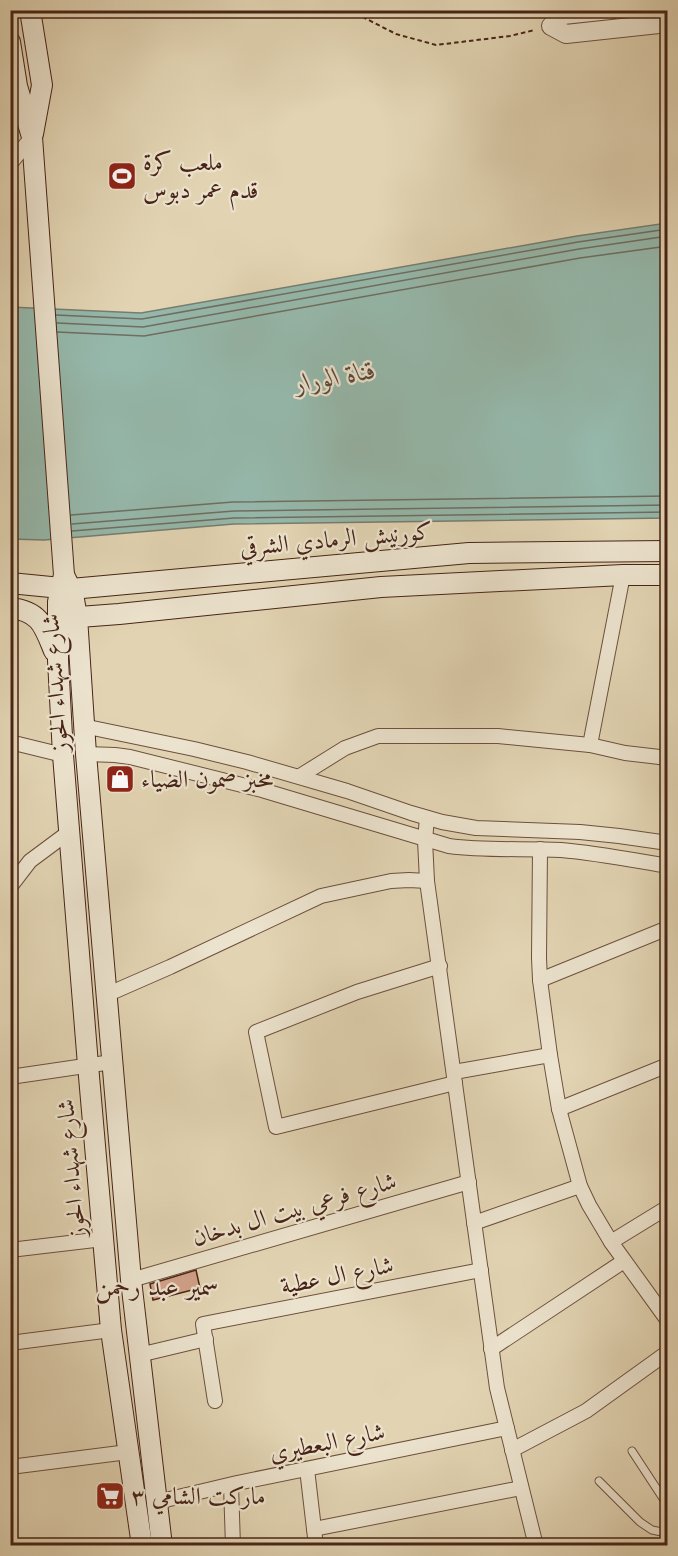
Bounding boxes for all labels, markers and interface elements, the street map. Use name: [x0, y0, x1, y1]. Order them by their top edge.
place label: ملعب كرة قدم عمر دبوس: [143, 149, 258, 211]
sports icon: ملعب كرة قدم عمر دبوس: [106, 160, 138, 192]
water label: قناة الورار: [291, 358, 379, 400]
street label: كورنيش الرمادي الشرقي: [239, 520, 434, 566]
street label: شارع شهداء الحوز: [40, 613, 80, 755]
shop icon: مخبز صمون الضياء: [104, 763, 136, 795]
place label: مخبز صمون الضياء: [141, 769, 274, 794]
street label: شارع شهداء الحوز: [55, 1097, 97, 1240]
street label: شارع فرعي بيت ال بدخان: [190, 1170, 401, 1257]
street label: شارع ال عطية: [279, 1254, 397, 1306]
district label: سمير عبد رحمن: [95, 1275, 219, 1304]
street label: شارع البعطيري: [268, 1421, 388, 1473]
supermarket icon: ماركت الشامي ٣: [94, 1480, 126, 1512]
place label: ماركت الشامي ٣: [131, 1485, 266, 1515]

